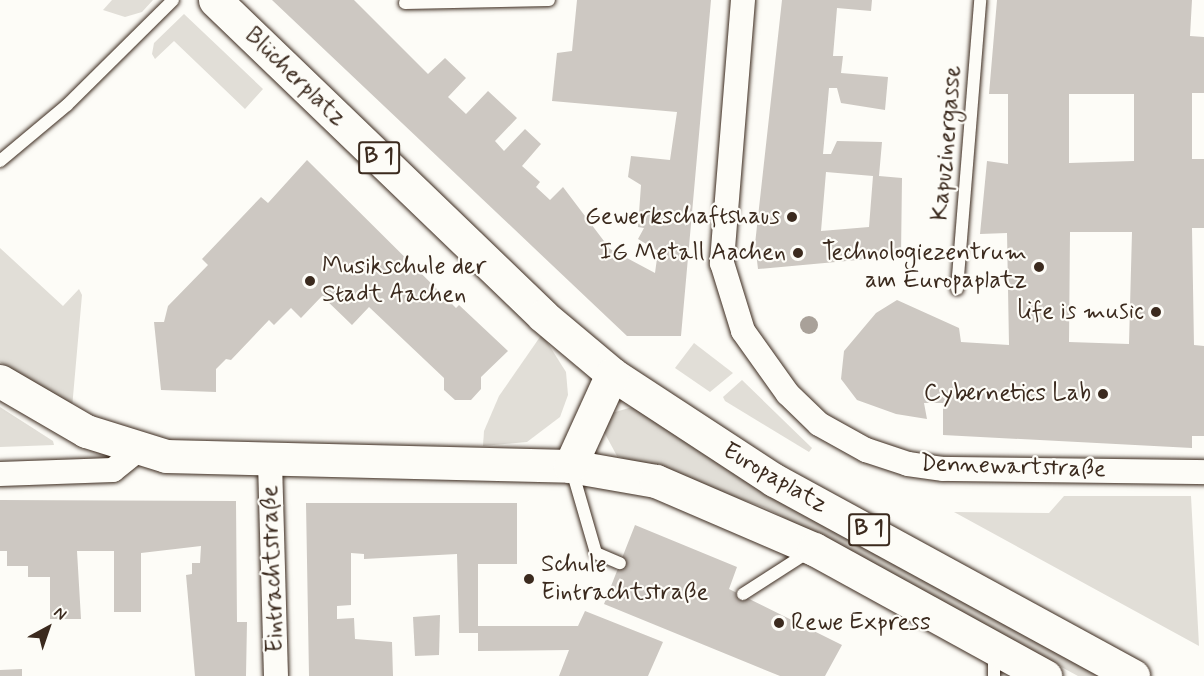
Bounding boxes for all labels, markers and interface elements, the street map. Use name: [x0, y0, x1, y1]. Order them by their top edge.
street label: Blücherplatz: [238, 21, 352, 133]
street label: Kapuzinergasse: [926, 64, 968, 222]
road number: B 1: [358, 139, 400, 177]
place label: Gewerkschaftshaus: [585, 203, 780, 231]
marker: Gewerkschaftshaus: [785, 210, 799, 224]
place label: IG Metall Aachen: [606, 239, 786, 267]
place label: Technologiezentrum am Europaplatz: [822, 239, 1027, 295]
marker: IG Metall Aachen: [791, 246, 805, 260]
place label: Musikschule der Stadt Aachen: [322, 253, 485, 309]
marker: Technologiezentrum am Europaplatz: [1032, 260, 1046, 274]
marker: Musikschule der Stadt Aachen: [303, 274, 317, 288]
place label: life is music: [1023, 298, 1144, 326]
marker: life is music: [1149, 305, 1163, 319]
place label: Cybernetics Lab: [921, 380, 1091, 408]
marker: Cybernetics Lab: [1096, 387, 1110, 401]
street label: Europaplatz: [717, 436, 833, 520]
street label: Dennewartstraße: [920, 449, 1106, 485]
street label: Eintrachtstraße: [256, 485, 290, 653]
road number: B 1: [848, 511, 890, 549]
place label: Schule Eintrachtstraße: [541, 551, 708, 607]
marker: Schule Eintrachtstraße: [522, 572, 536, 586]
north arrow: [18, 598, 78, 658]
text: N: [49, 602, 71, 625]
place label: Rewe Express: [791, 609, 931, 637]
marker: Rewe Express: [772, 616, 786, 630]

